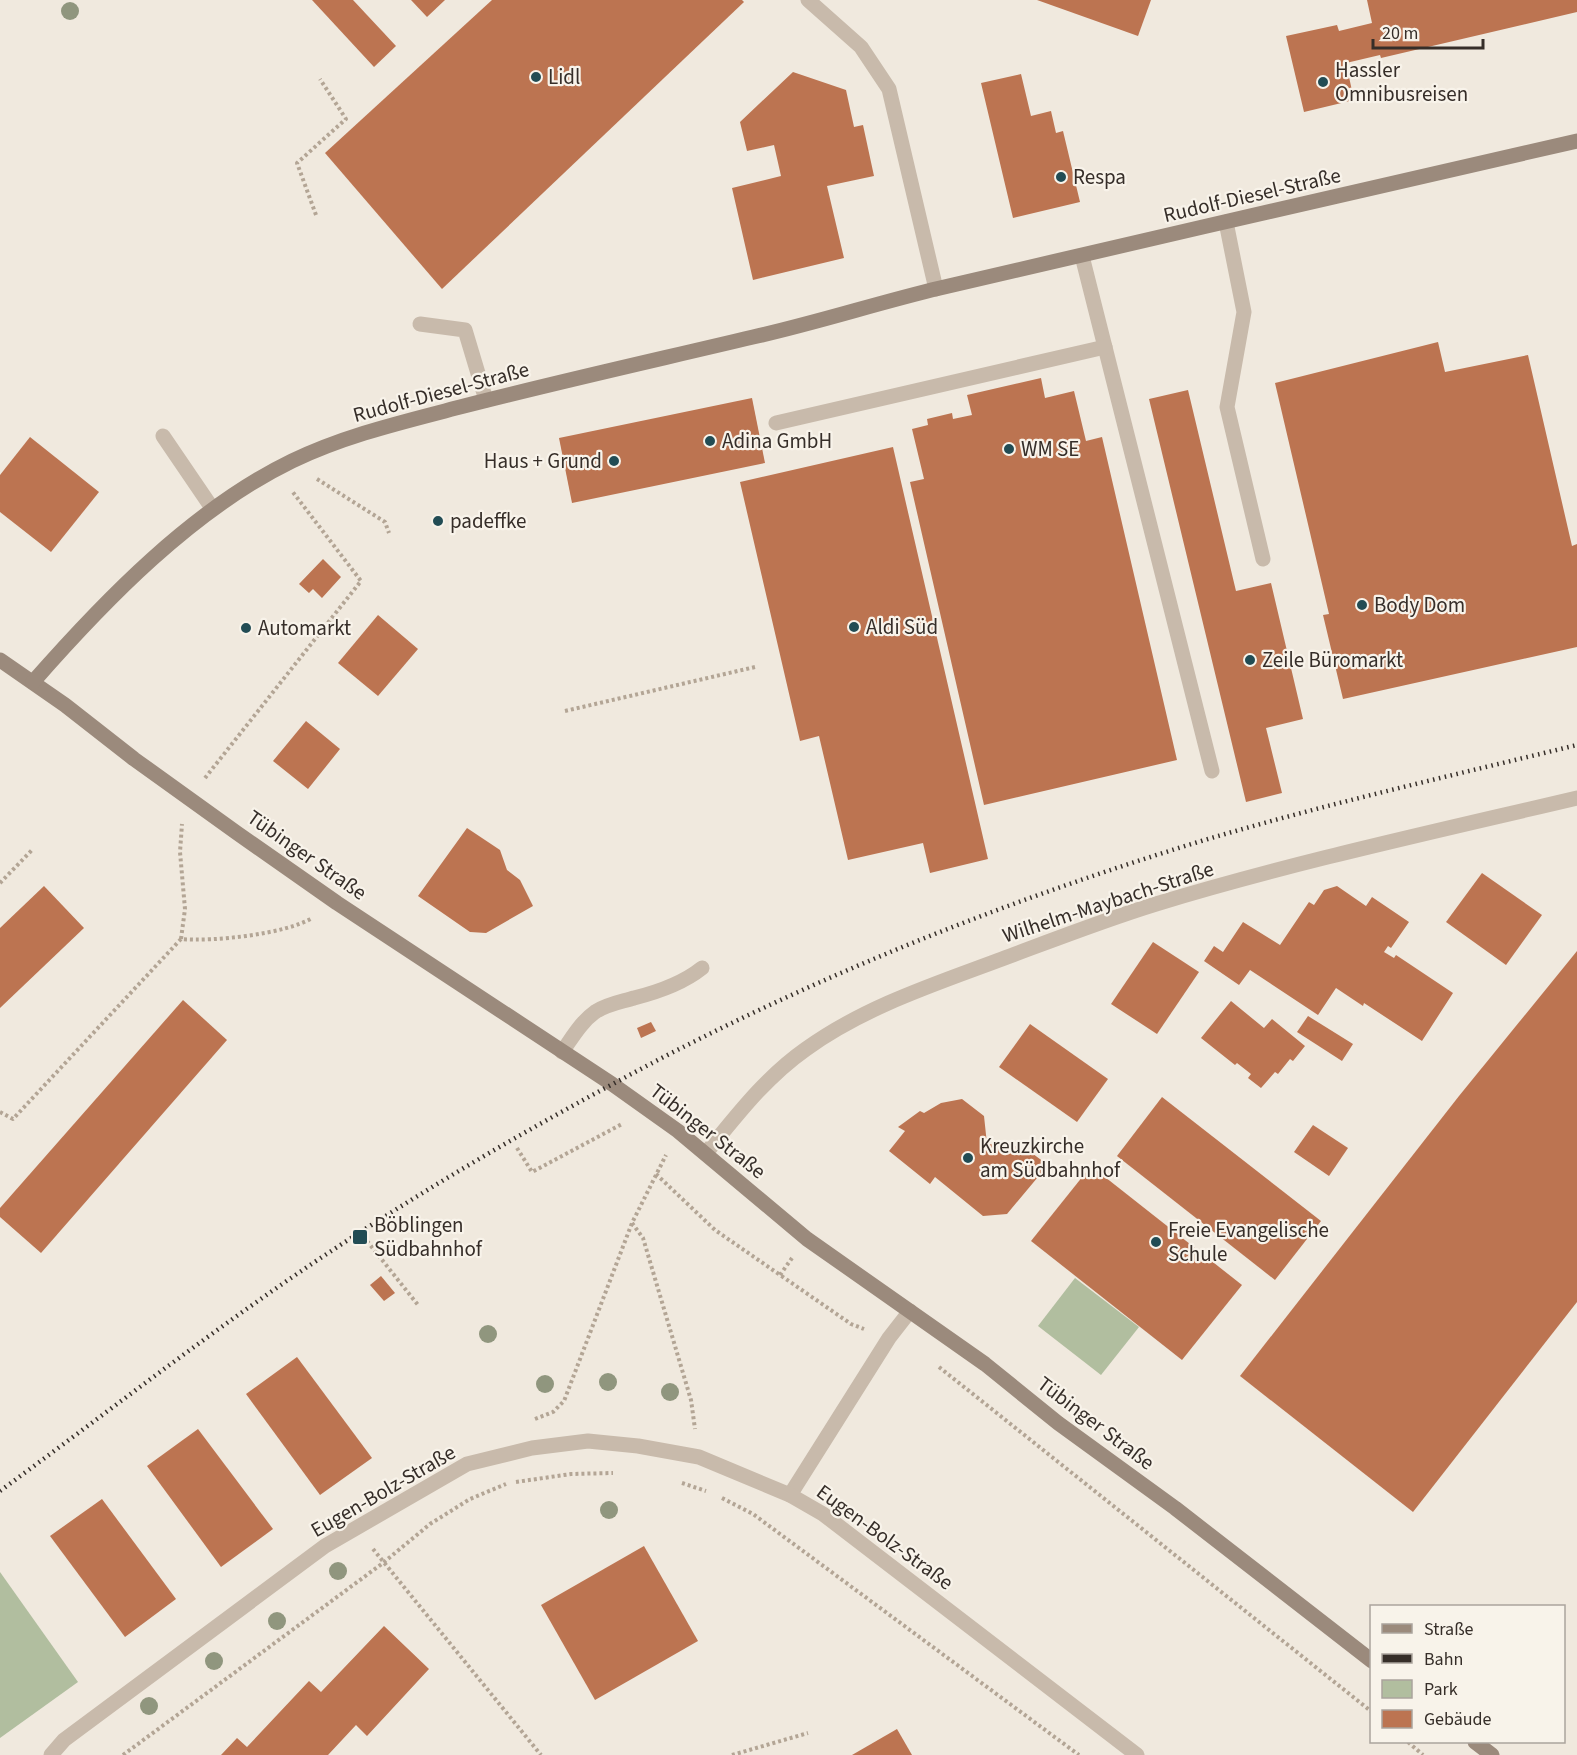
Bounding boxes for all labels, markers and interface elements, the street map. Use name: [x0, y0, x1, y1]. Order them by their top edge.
scale bar: [1373, 12, 1482, 50]
text: 20 m: [1382, 21, 1418, 46]
place label: Hassler Omnibusreisen: [1335, 55, 1468, 109]
place label: Lidl: [548, 62, 580, 92]
marker: Lidl: [529, 70, 543, 84]
marker: Hassler Omnibusreisen: [1316, 75, 1330, 89]
street label: Rudolf-Diesel-Straße: [1160, 160, 1344, 230]
place label: Respa: [1073, 162, 1126, 192]
marker: Respa: [1054, 170, 1068, 184]
street label: Rudolf-Diesel-Straße: [350, 354, 532, 430]
place label: Adina GmbH: [722, 426, 832, 456]
marker: Adina GmbH: [703, 434, 717, 448]
place label: WM SE: [1021, 434, 1079, 464]
marker: WM SE: [1002, 442, 1016, 456]
place label: Haus + Grund: [484, 446, 602, 476]
marker: Haus + Grund: [607, 454, 621, 468]
place label: padeffke: [450, 506, 527, 536]
marker: padeffke: [431, 514, 445, 528]
place label: Body Dom: [1374, 590, 1465, 620]
marker: Body Dom: [1355, 598, 1369, 612]
place label: Aldi Süd: [866, 612, 938, 642]
place label: Automarkt: [258, 613, 351, 643]
marker: Aldi Süd: [847, 620, 861, 634]
marker: Automarkt: [239, 621, 253, 635]
place label: Zeile Büromarkt: [1262, 645, 1403, 675]
marker: Zeile Büromarkt: [1243, 653, 1257, 667]
street label: Tübinger Straße: [241, 803, 373, 907]
street label: Wilhelm-Maybach-Straße: [998, 854, 1218, 950]
street label: Tübinger Straße: [644, 1076, 772, 1186]
place label: Kreuzkirche am Südbahnhof: [980, 1131, 1121, 1185]
marker: Kreuzkirche am Südbahnhof: [961, 1151, 975, 1165]
place label: Böblingen Südbahnhof: [374, 1210, 483, 1264]
place label: Freie Evangelische Schule: [1168, 1215, 1329, 1269]
marker: Böblingen Südbahnhof: [351, 1228, 369, 1246]
marker: Freie Evangelische Schule: [1149, 1235, 1163, 1249]
street label: Tübinger Straße: [1031, 1369, 1161, 1477]
street label: Eugen-Bolz-Straße: [305, 1437, 461, 1545]
street label: Eugen-Bolz-Straße: [810, 1477, 960, 1597]
legend: [1370, 1605, 1565, 1743]
text: Straße: [1424, 1617, 1474, 1642]
text: Bahn: [1424, 1647, 1463, 1672]
text: Park: [1424, 1677, 1458, 1702]
text: Gebäude: [1424, 1707, 1492, 1732]

